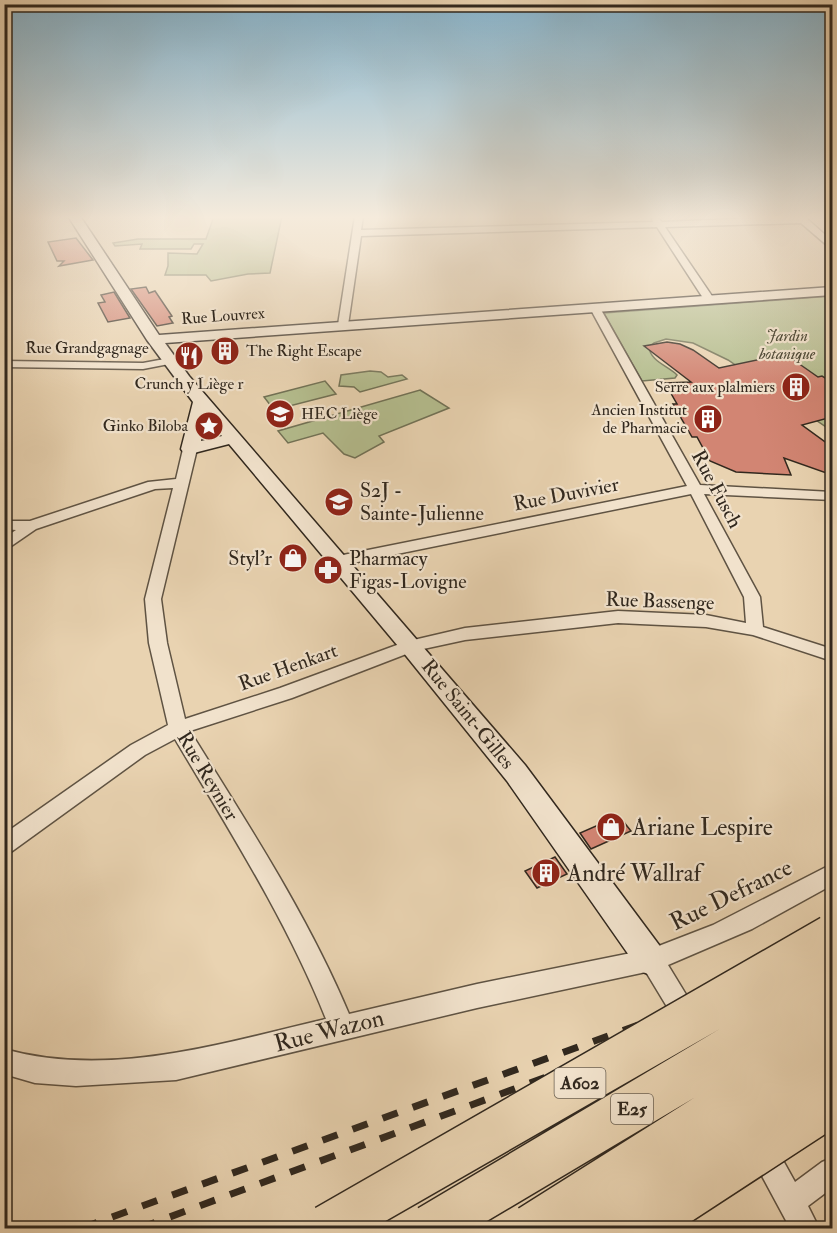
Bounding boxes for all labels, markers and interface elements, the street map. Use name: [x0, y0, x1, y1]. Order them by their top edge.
street label: Rue Louvrex: [180, 303, 266, 329]
park label: Jardin botanique: [758, 326, 816, 364]
building icon: The Right Escape: [209, 335, 241, 367]
street label: Rue Grandgagnage: [25, 338, 149, 358]
restaurant icon: Crunch y Liège r: [173, 340, 205, 372]
place label: The Right Escape: [246, 341, 362, 362]
building icon: Serre aux plalmiers: [780, 371, 812, 403]
place label: Crunch y Liège r: [135, 374, 244, 394]
place label: Serre aux plalmiers: [655, 377, 775, 398]
school or university icon: HEC Liège: [264, 398, 296, 430]
place label: Ancien Institut de Pharmacie: [591, 400, 687, 438]
building icon: Ancien Institut de Pharmacie: [692, 403, 724, 435]
place label: HEC Liège: [301, 404, 378, 424]
place icon: Ginko Biloba: [193, 410, 225, 442]
place label: Ginko Biloba: [103, 416, 188, 436]
street label: Rue Fusch: [686, 446, 748, 533]
street label: Rue Duvivier: [511, 471, 622, 516]
place label: S2J - Sainte-Julienne: [360, 478, 484, 526]
school or university icon: S2J - Sainte-Julienne: [323, 486, 355, 518]
shop icon: Styl'r: [277, 542, 309, 574]
place label: Styl'r: [228, 546, 273, 571]
place label: Pharmacy Figas-Lovigne: [349, 546, 467, 594]
pharmacy icon: Pharmacy Figas-Lovigne: [312, 554, 344, 586]
street label: Rue Bassenge: [605, 587, 715, 615]
street label: Rue Henkart: [235, 637, 341, 696]
street label: Rue Saint-Gilles: [416, 654, 520, 774]
street label: Rue Reynier: [172, 727, 245, 826]
shop icon: Ariane Lespire: [595, 811, 627, 843]
place label: Ariane Lespire: [631, 812, 773, 843]
street label: Rue Defrance: [665, 852, 797, 938]
building icon: André Wallraf: [530, 857, 562, 889]
place label: André Wallraf: [566, 858, 705, 889]
street label: Rue Wazon: [271, 1002, 387, 1060]
road number: A602: [554, 1068, 606, 1098]
road number: E25: [611, 1094, 653, 1124]

